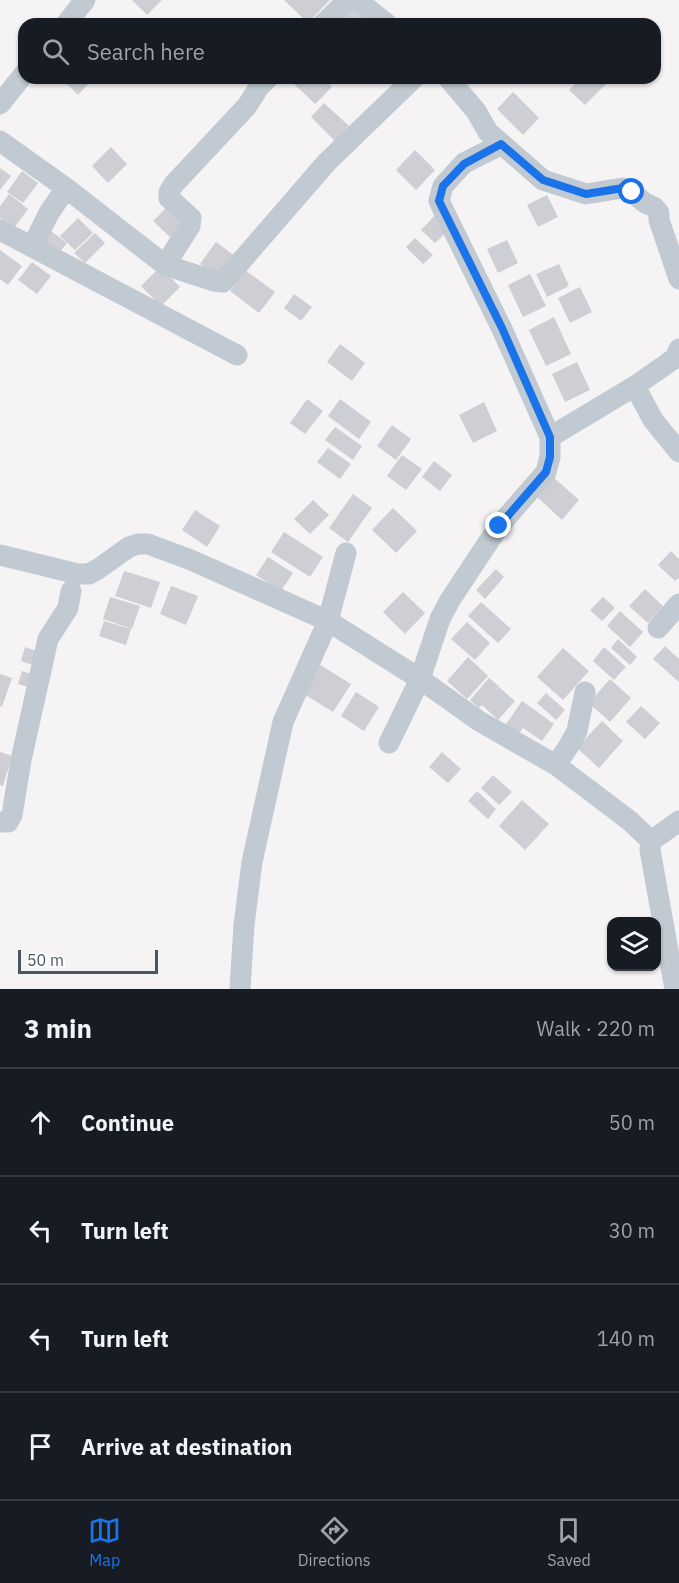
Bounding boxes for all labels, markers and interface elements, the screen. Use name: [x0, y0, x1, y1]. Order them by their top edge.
search box: [18, 18, 661, 84]
icon: search: [39, 35, 72, 68]
text: Search here: [87, 37, 205, 66]
route start: [618, 178, 644, 204]
route end: [485, 512, 511, 538]
map controls: [607, 917, 661, 971]
button: layers: [607, 917, 661, 971]
scale bar: [18, 947, 158, 974]
text: 50 m: [27, 950, 64, 970]
text: 3 min: [24, 1011, 92, 1045]
text: Walk · 220 m: [537, 1015, 655, 1042]
icon: ahead: [24, 1106, 57, 1139]
text: Continue: [81, 1108, 174, 1137]
text: 50 m: [609, 1109, 655, 1136]
icon: left: [24, 1214, 57, 1247]
text: Turn left: [81, 1216, 169, 1245]
text: 30 m: [609, 1217, 655, 1244]
icon: left: [24, 1322, 57, 1355]
text: Turn left: [81, 1324, 169, 1353]
text: 140 m: [597, 1325, 655, 1352]
icon: arrive: [24, 1430, 57, 1463]
text: Arrive at destination: [81, 1432, 292, 1461]
tab: Map: [88, 1514, 121, 1570]
tab: Directions: [298, 1514, 371, 1570]
tab: Saved: [547, 1514, 591, 1570]

